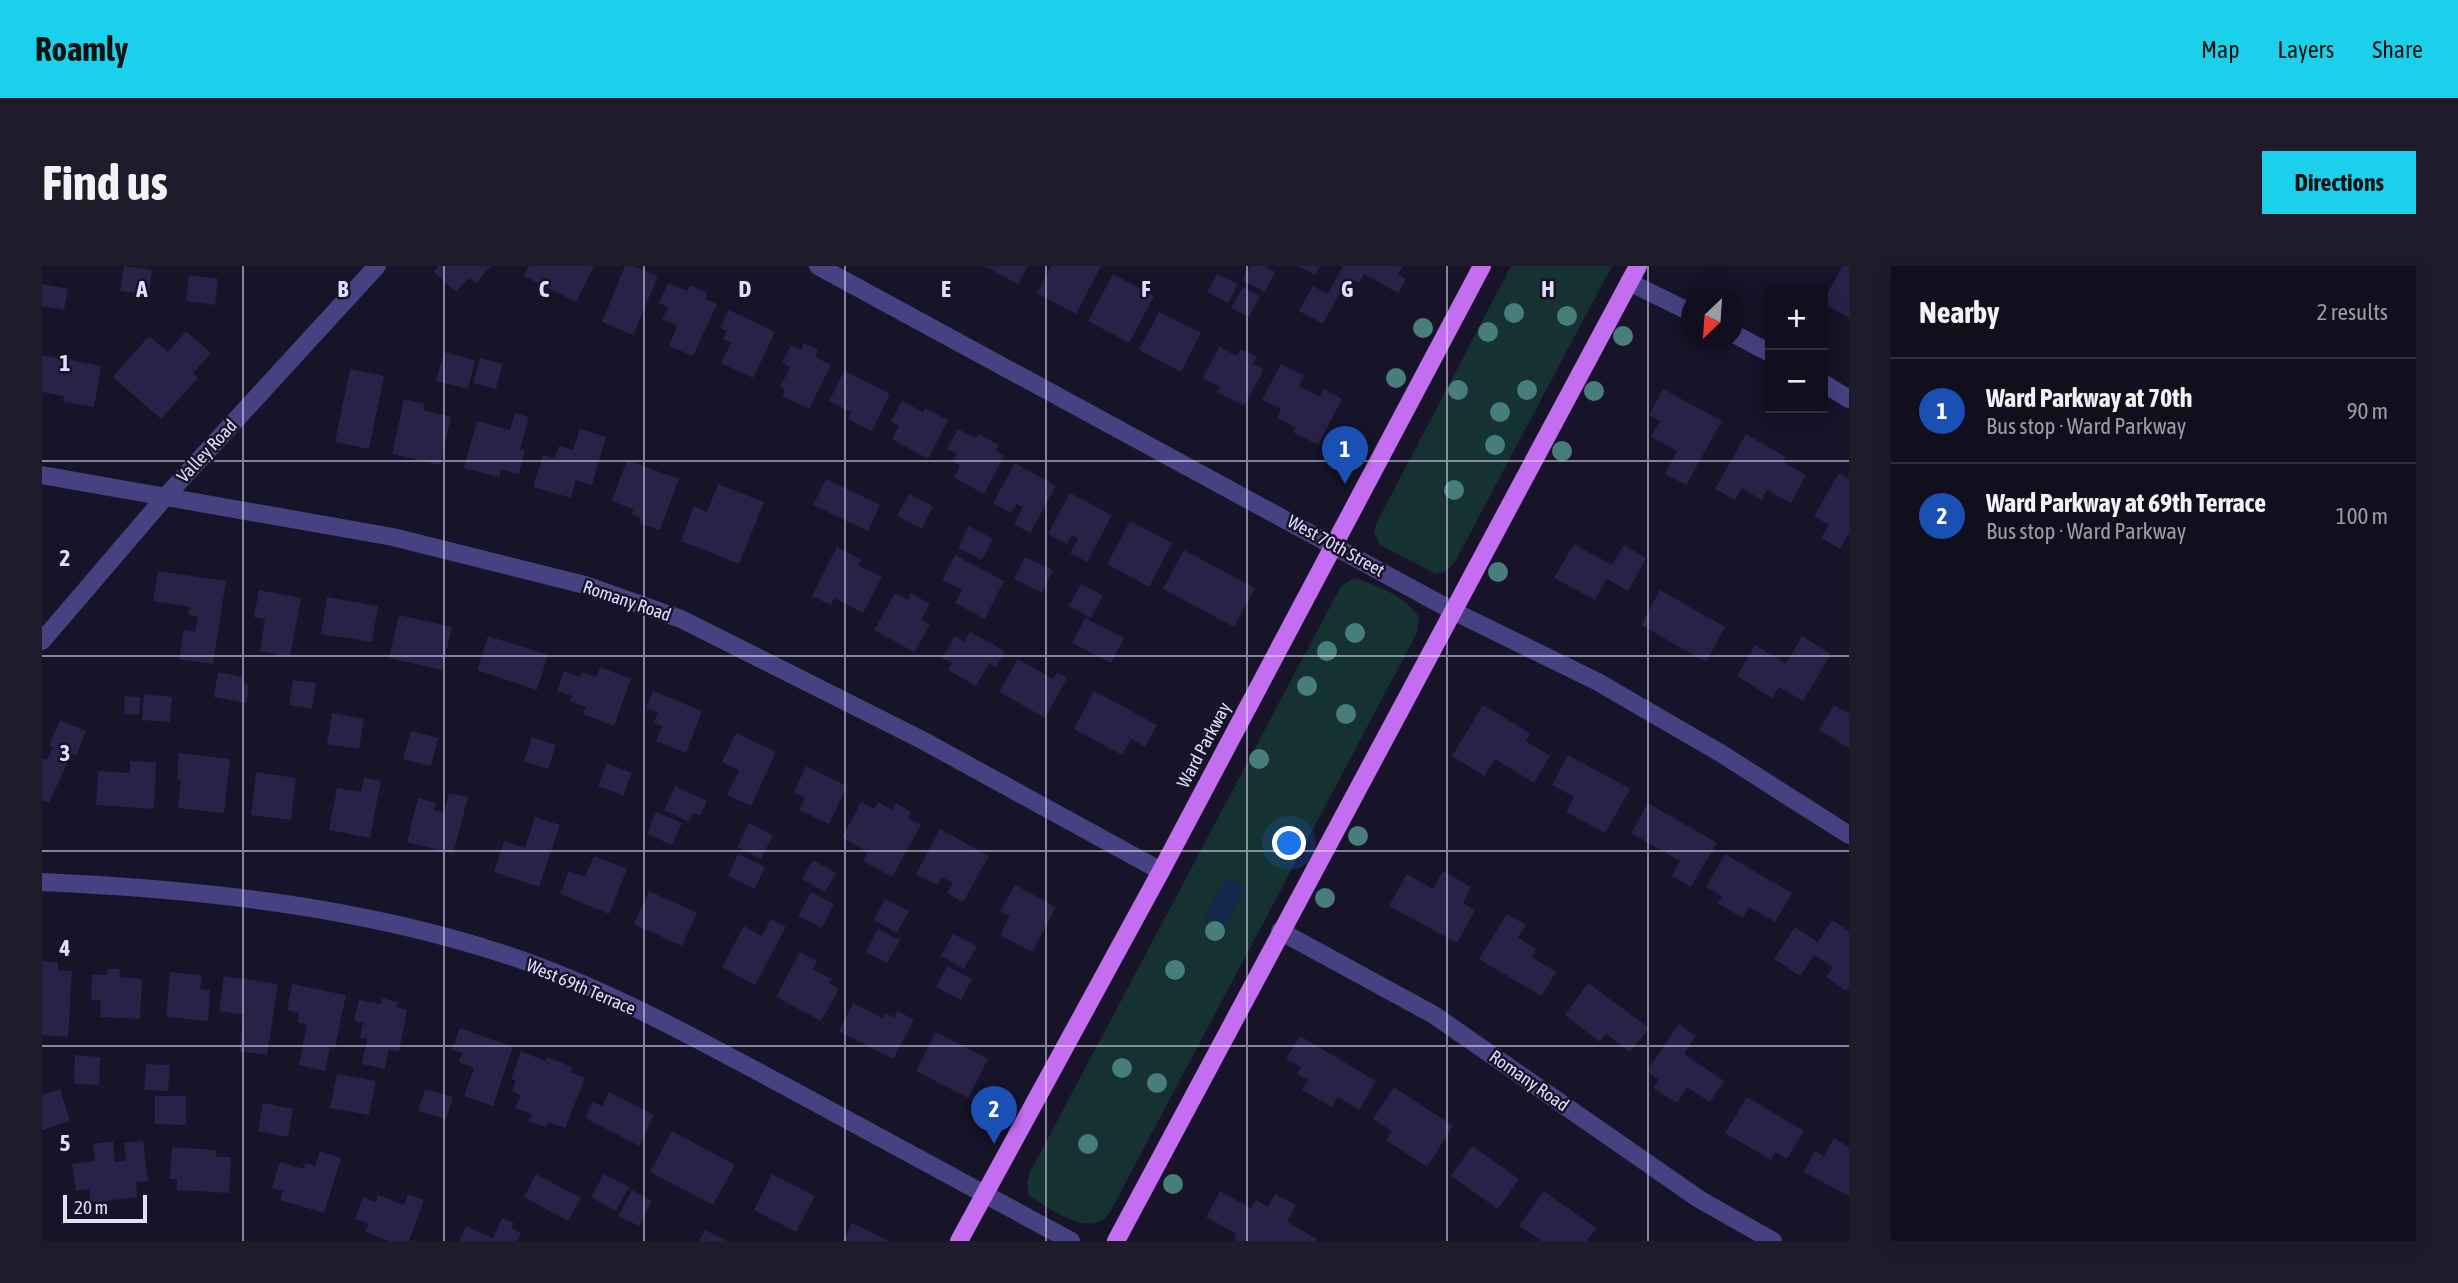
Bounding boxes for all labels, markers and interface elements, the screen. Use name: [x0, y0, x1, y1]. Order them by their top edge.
text: Roamly: [35, 30, 128, 68]
text: Map: [2201, 36, 2240, 63]
text: Layers: [2278, 36, 2334, 63]
text: Share: [2372, 36, 2423, 63]
button: Directions: [2262, 151, 2416, 214]
text: Find us: [42, 154, 168, 210]
text: A: [135, 276, 148, 302]
text: B: [338, 276, 349, 302]
text: C: [539, 276, 550, 302]
text: D: [739, 276, 752, 302]
text: E: [941, 276, 951, 302]
text: F: [1141, 276, 1151, 302]
text: G: [1341, 276, 1353, 302]
text: H: [1541, 276, 1555, 302]
north arrow: [1681, 287, 1744, 350]
map controls: [1765, 287, 1828, 413]
button: +: [1765, 287, 1828, 350]
text: Nearby: [1919, 295, 1999, 329]
text: 2 results: [2317, 299, 2388, 325]
text: 1: [60, 350, 71, 376]
button: −: [1765, 350, 1828, 413]
text: Ward Parkway at 70th: [1986, 383, 2192, 413]
text: 1: [1937, 398, 1947, 424]
text: 90 m: [2347, 398, 2388, 424]
text: Bus stop · Ward Parkway: [1986, 413, 2186, 439]
street label: Valley Road: [172, 415, 241, 486]
pin: 1: [1322, 426, 1368, 484]
text: Ward Parkway at 69th Terrace: [1986, 488, 2266, 518]
text: 2: [1937, 503, 1947, 529]
text: 100 m: [2336, 503, 2388, 529]
street label: West 70th Street: [1284, 510, 1388, 581]
text: Bus stop · Ward Parkway: [1986, 518, 2186, 544]
text: 2: [60, 545, 70, 571]
street label: Romany Road: [580, 576, 674, 625]
street label: Ward Parkway: [1172, 699, 1235, 791]
text: 3: [60, 740, 70, 766]
your location: [1272, 826, 1306, 860]
text: 4: [59, 935, 71, 961]
street label: West 69th Terrace: [523, 954, 639, 1019]
street label: Romany Road: [1486, 1046, 1573, 1116]
pin: 2: [971, 1086, 1017, 1144]
text: 5: [60, 1130, 71, 1156]
scale bar: [63, 1192, 147, 1224]
text: 20 m: [74, 1196, 108, 1218]

